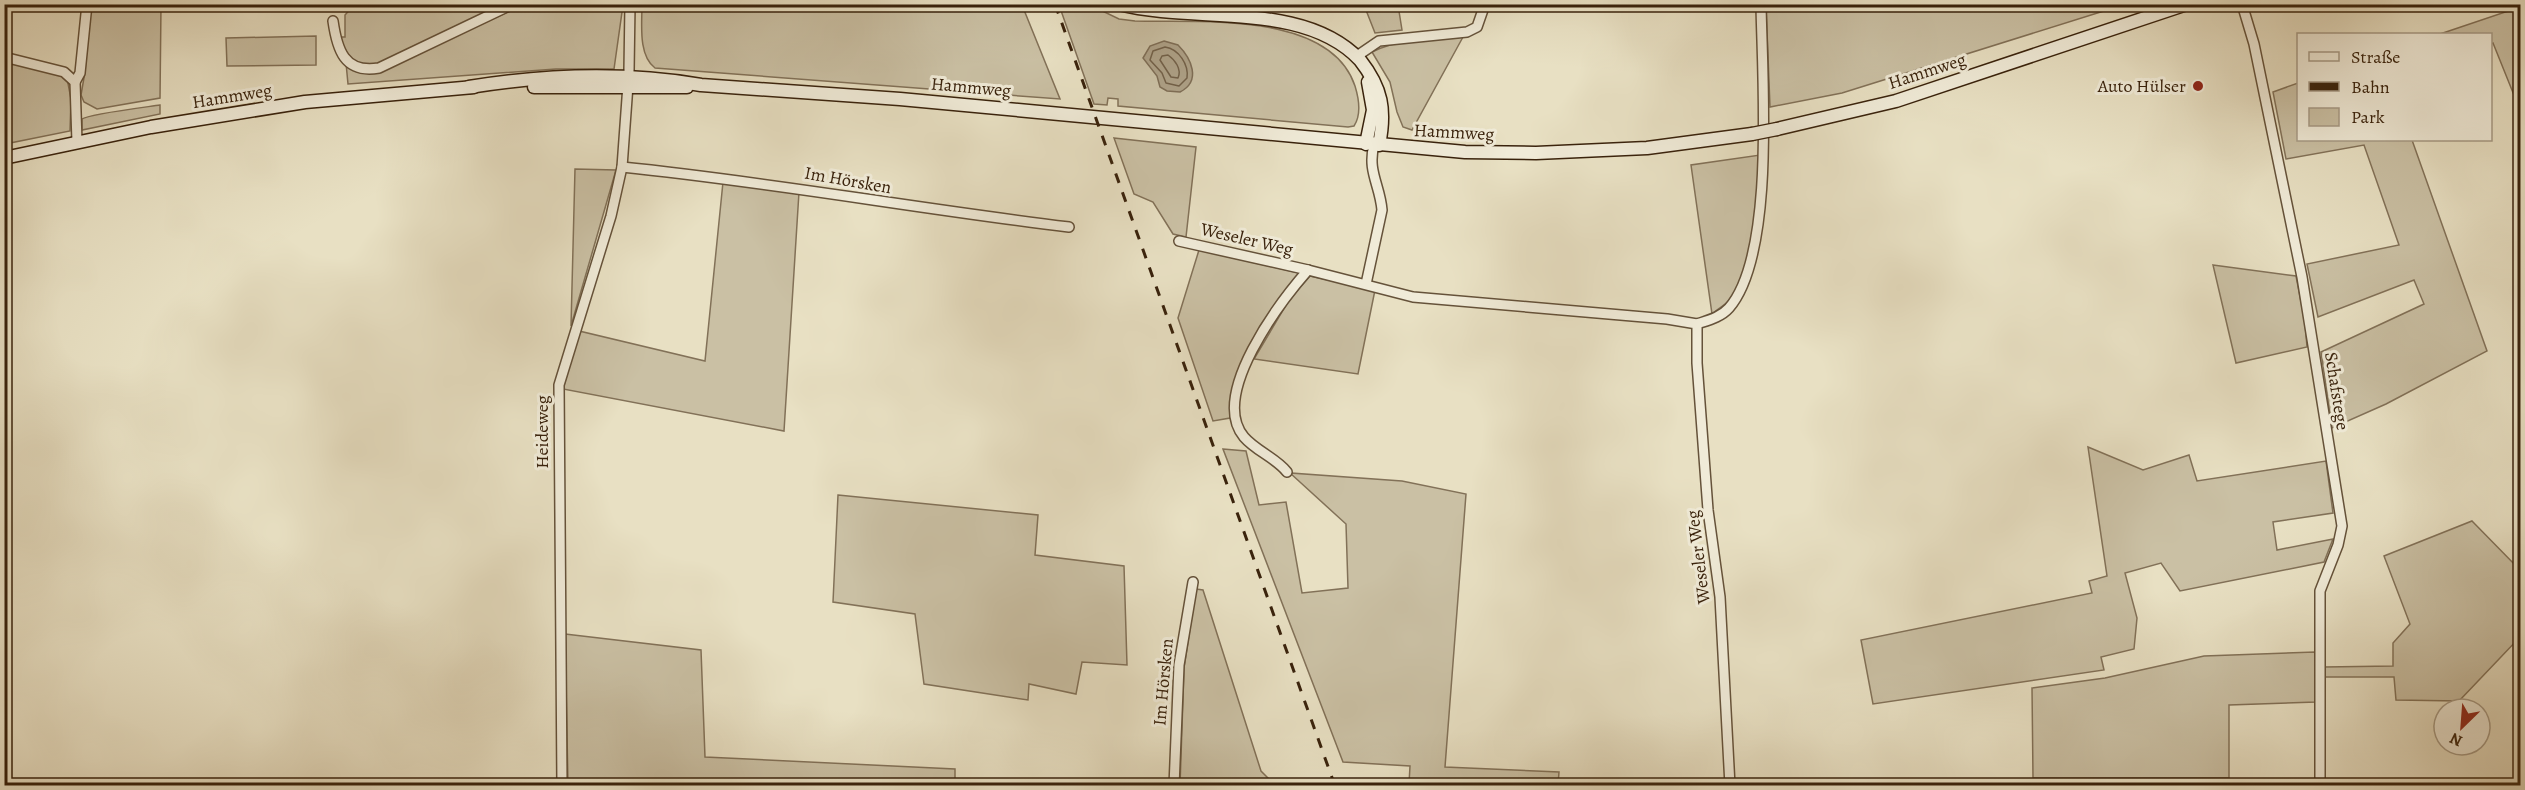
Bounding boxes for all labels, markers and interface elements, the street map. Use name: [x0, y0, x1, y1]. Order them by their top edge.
legend: [2297, 33, 2492, 141]
text: Straße: [2351, 45, 2400, 69]
street label: Hammweg: [1885, 47, 1969, 95]
street label: Hammweg: [930, 72, 1012, 102]
place label: Auto Hülser: [2097, 74, 2186, 98]
text: Bahn: [2351, 75, 2390, 99]
street label: Hammweg: [190, 78, 274, 114]
marker: Auto Hülser: [2191, 79, 2205, 93]
text: Park: [2351, 105, 2385, 129]
street label: Hammweg: [1413, 118, 1495, 146]
street label: Im Hörsken: [803, 161, 893, 199]
street label: Weseler Weg: [1198, 217, 1296, 261]
street label: Schafstege: [2319, 350, 2355, 432]
street label: Heideweg: [530, 395, 554, 469]
street label: Weseler Weg: [1680, 509, 1716, 606]
street label: Im Hörsken: [1147, 637, 1179, 727]
north arrow: [2432, 697, 2492, 757]
text: N: [2446, 727, 2466, 752]

